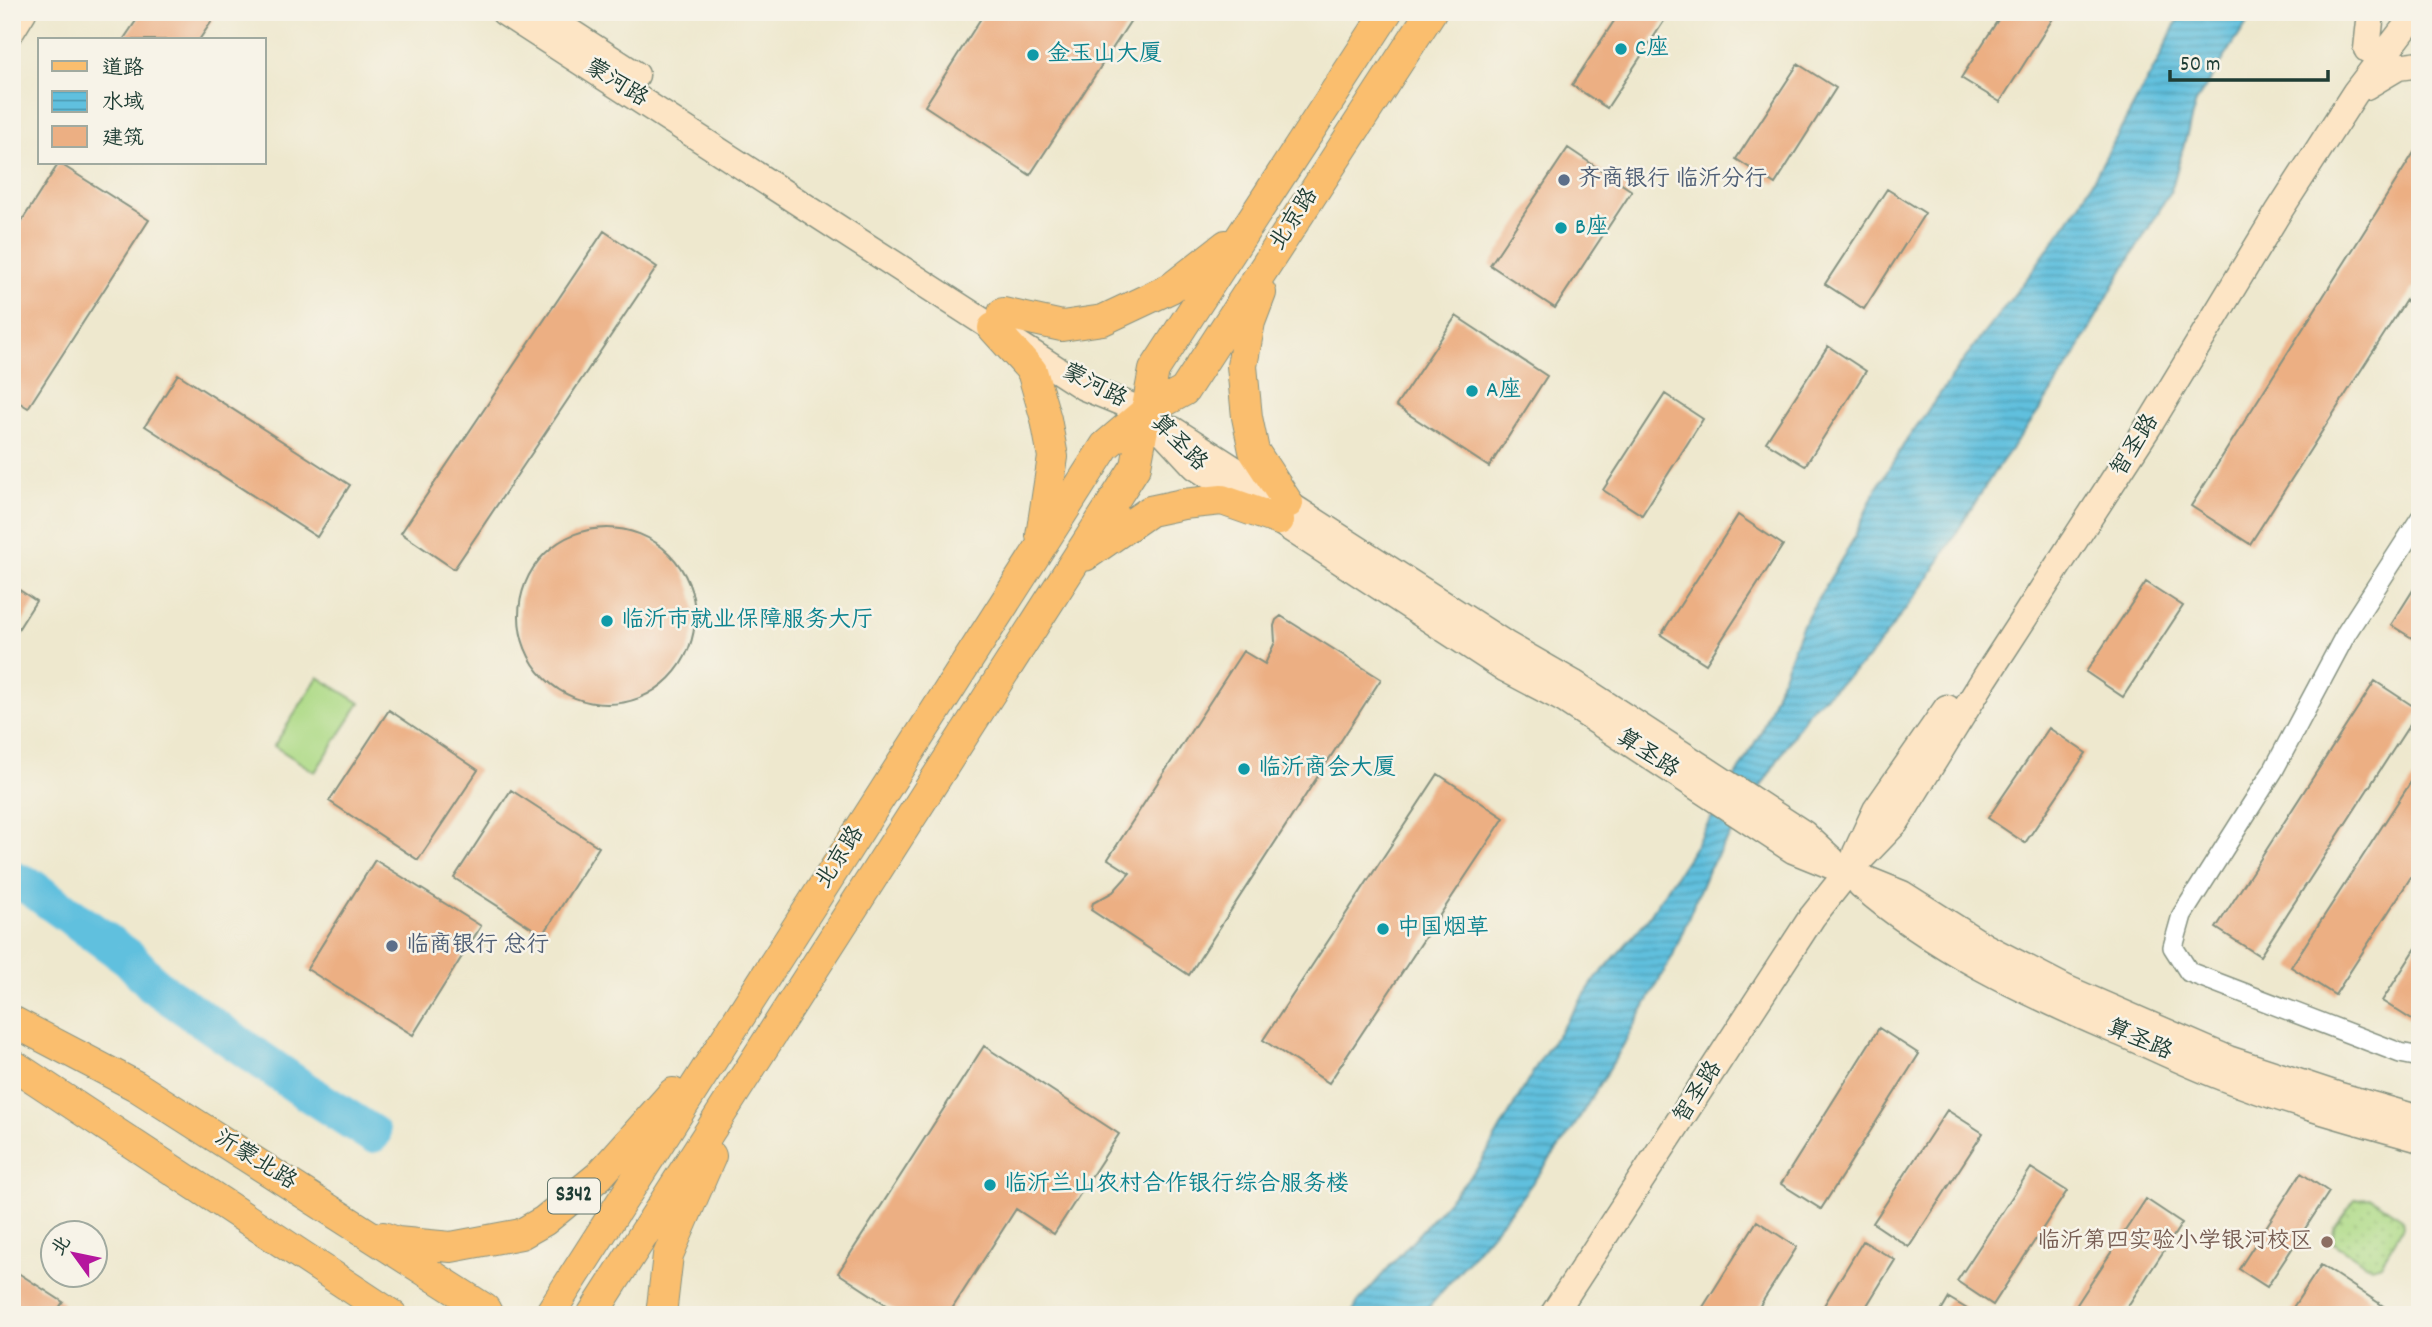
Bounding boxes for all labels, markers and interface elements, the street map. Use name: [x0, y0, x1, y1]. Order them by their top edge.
place label: C座: [1635, 33, 1669, 66]
legend: [38, 38, 266, 164]
scale bar: [2170, 38, 2327, 82]
place label: 金玉山大厦: [1047, 39, 1162, 72]
marker: C座: [1613, 41, 1629, 57]
marker: 金玉山大厦: [1025, 47, 1041, 63]
text: 50 m: [2180, 51, 2220, 81]
street label: 蒙河路: [578, 52, 654, 116]
text: 道路: [102, 55, 144, 85]
text: 水域: [102, 89, 144, 119]
text: 建筑: [102, 125, 144, 155]
place label: 齐商银行 临沂分行: [1578, 164, 1767, 197]
marker: 齐商银行 临沂分行: [1556, 172, 1572, 188]
street label: 北京路: [1262, 182, 1328, 258]
place label: B座: [1575, 212, 1609, 245]
marker: B座: [1553, 220, 1569, 236]
street label: 蒙河路: [1056, 357, 1132, 417]
place label: A座: [1486, 375, 1522, 408]
marker: A座: [1464, 383, 1480, 399]
street label: 算圣路: [1142, 408, 1214, 480]
street label: 智圣路: [2104, 408, 2168, 484]
place label: 临沂市就业保障服务大厅: [621, 605, 874, 638]
marker: 临沂市就业保障服务大厅: [599, 613, 615, 629]
street label: 算圣路: [1609, 722, 1685, 788]
place label: 临沂商会大厦: [1258, 753, 1396, 786]
marker: 临沂商会大厦: [1236, 761, 1252, 777]
street label: 北京路: [808, 820, 874, 896]
place label: 中国烟草: [1397, 913, 1489, 946]
marker: 中国烟草: [1375, 921, 1391, 937]
place label: 临商银行 总行: [406, 930, 549, 963]
marker: 临商银行 总行: [384, 938, 400, 954]
street label: 算圣路: [2101, 1012, 2177, 1070]
street label: 智圣路: [1666, 1055, 1732, 1131]
street label: 沂蒙北路: [207, 1123, 303, 1199]
place label: 临沂兰山农村合作银行综合服务楼: [1004, 1169, 1349, 1202]
marker: 临沂兰山农村合作银行综合服务楼: [982, 1177, 998, 1193]
road number: S342: [548, 1178, 600, 1214]
north arrow: [38, 1218, 108, 1288]
place label: 临沂第四实验小学银河校区: [2037, 1226, 2313, 1259]
text: 北: [46, 1231, 79, 1262]
marker: 临沂第四实验小学银河校区: [2319, 1234, 2335, 1250]

